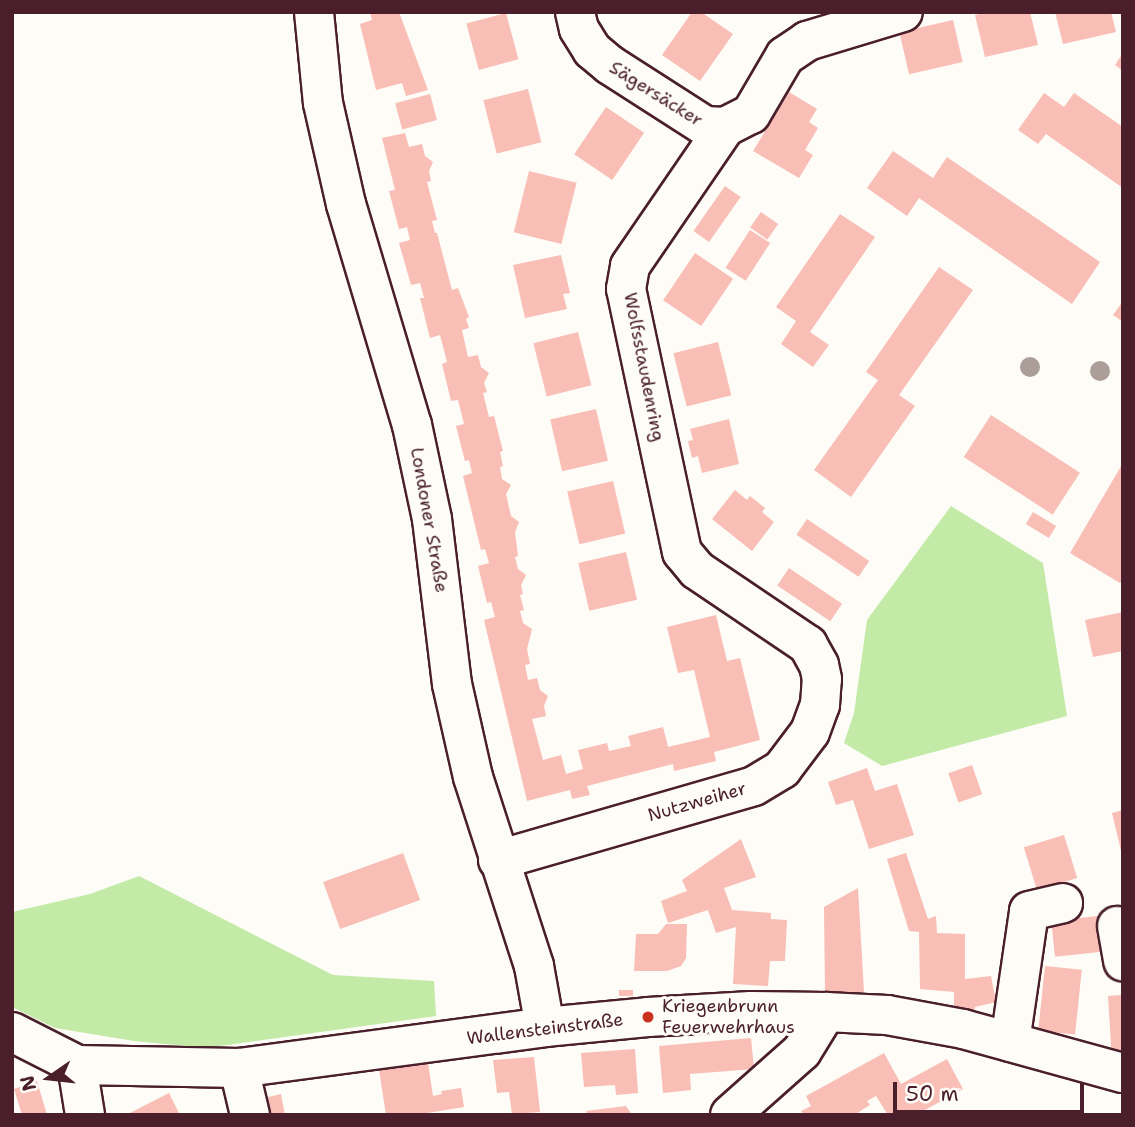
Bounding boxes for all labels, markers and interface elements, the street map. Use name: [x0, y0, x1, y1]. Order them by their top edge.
street label: Sägersäcker: [605, 57, 707, 131]
street label: Wolfsstaudenring: [619, 291, 669, 443]
street label: Londoner Straße: [406, 446, 452, 594]
street label: Nutzweiher: [645, 778, 749, 826]
place label: Kriegenbrunn Feuerwehrhaus: [662, 996, 795, 1038]
street label: Wallensteinstraße: [466, 1009, 624, 1049]
marker: Kriegenbrunn Feuerwehrhaus: [640, 1009, 656, 1025]
north arrow: [14, 1043, 84, 1113]
scale bar: [897, 1068, 1088, 1112]
text: N: [14, 1073, 42, 1094]
text: 50 m: [906, 1080, 959, 1108]

